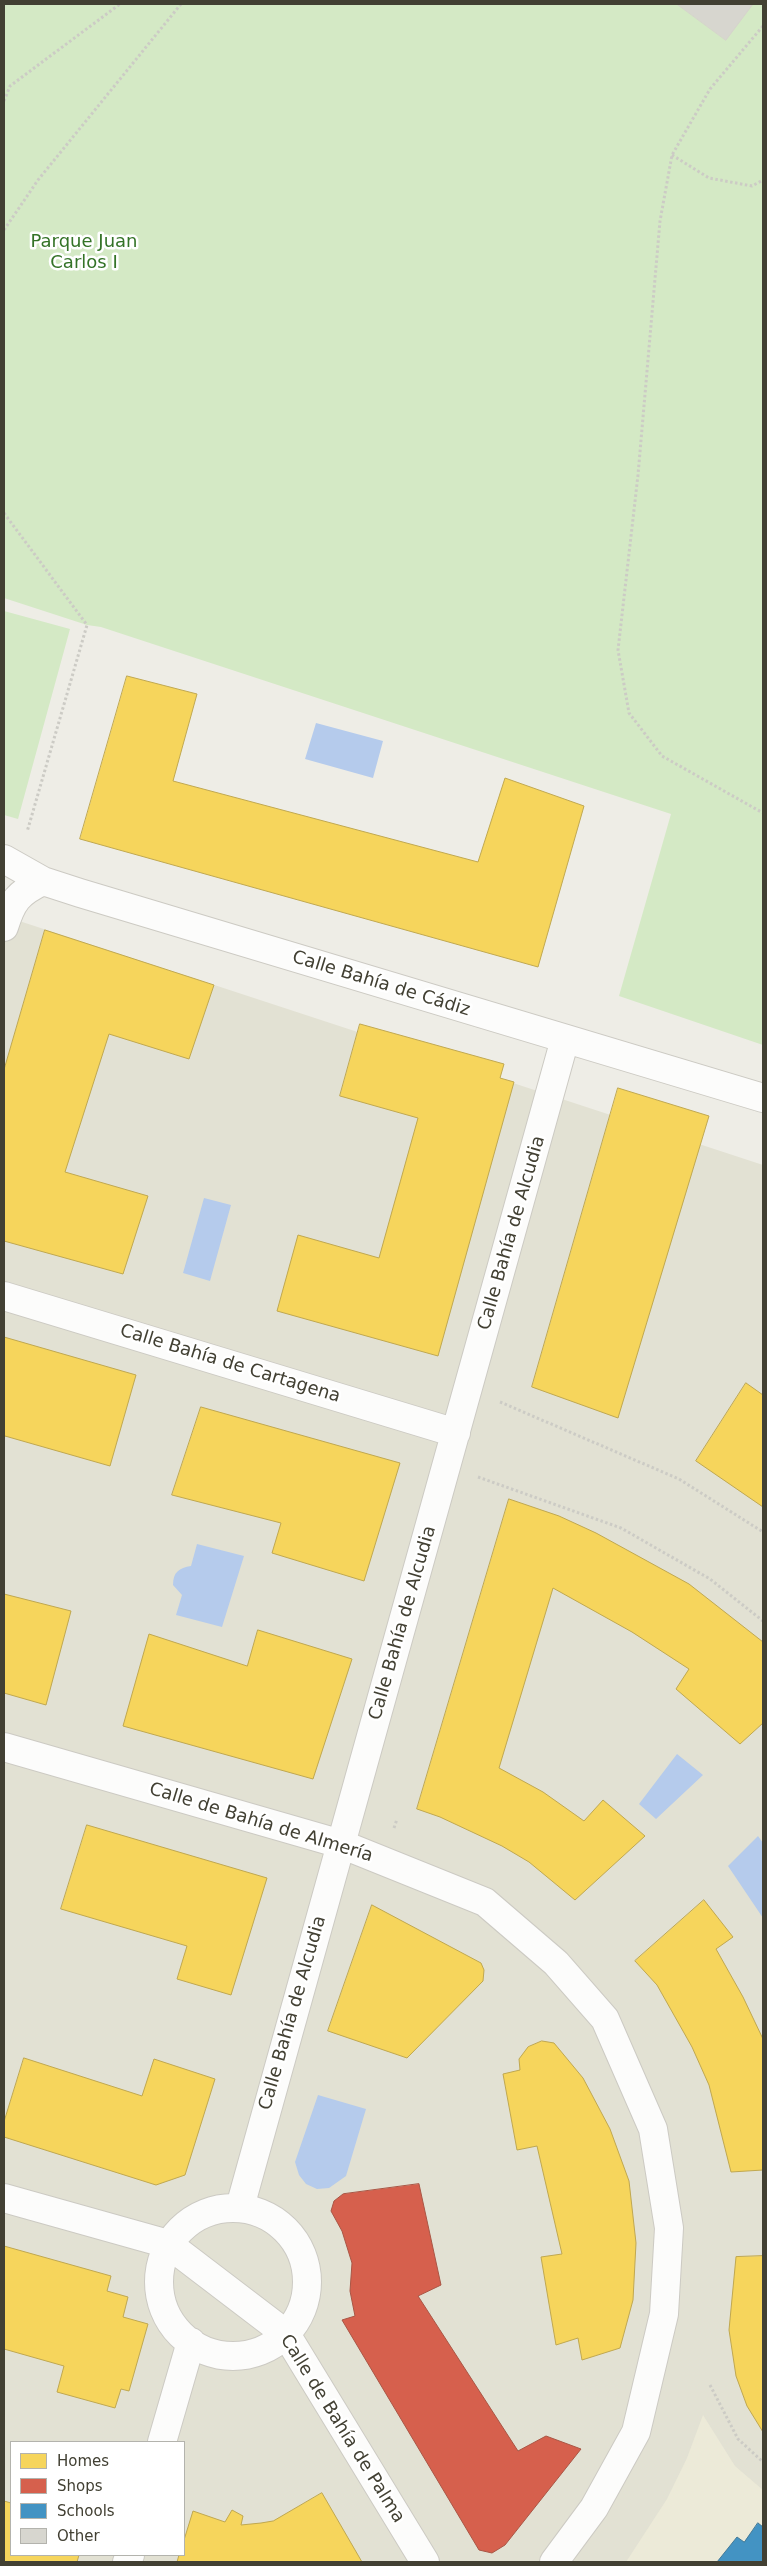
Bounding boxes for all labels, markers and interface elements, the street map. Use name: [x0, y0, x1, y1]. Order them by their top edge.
park label: Parque Juan Carlos I: [31, 231, 137, 274]
street label: Calle Bahía de Cádiz: [290, 947, 472, 1021]
street label: Calle Bahía de Alcudia: [474, 1133, 550, 1333]
street label: Calle Bahía de Cartagena: [117, 1320, 343, 1408]
street label: Calle Bahía de Alcudia: [365, 1523, 441, 1723]
street label: Calle de Bahía de Almería: [147, 1779, 375, 1867]
street label: Calle Bahía de Alcudia: [255, 1913, 331, 2113]
street label: Calle de Bahía de Palma: [275, 2331, 409, 2527]
legend: [10, 2441, 185, 2556]
text: Homes: [57, 2452, 109, 2470]
text: Shops: [57, 2477, 103, 2495]
text: Schools: [57, 2502, 115, 2520]
text: Other: [57, 2527, 100, 2545]

